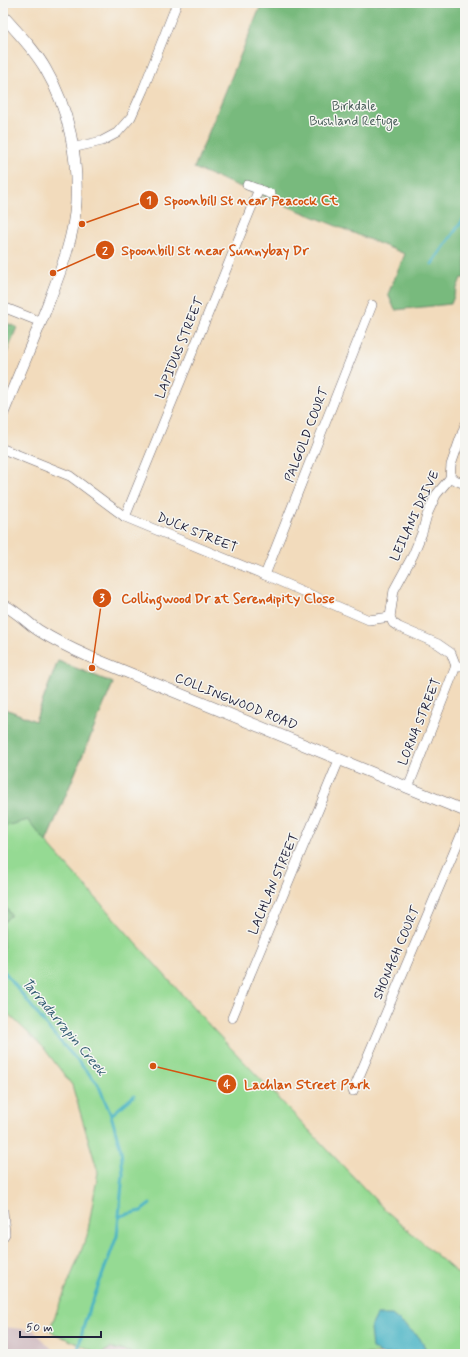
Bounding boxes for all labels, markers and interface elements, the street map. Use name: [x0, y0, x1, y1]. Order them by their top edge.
park label: Birkdale Bushland Refuge: [309, 98, 399, 131]
callout: Spoonbill St near Peacock Ct: [139, 187, 343, 213]
text: Spoonbill St near Peacock Ct: [164, 192, 339, 210]
text: 1: [146, 193, 152, 209]
callout: Spoonbill St near Sunnybay Dr: [95, 237, 315, 263]
text: Spoonbill St near Sunnybay Dr: [121, 242, 309, 260]
text: 2: [102, 244, 108, 260]
street label: LAPIDUS STREET: [152, 294, 209, 401]
street label: PALGOLD COURT: [281, 384, 333, 485]
street label: LEILANI DRIVE: [387, 467, 444, 564]
street label: DUCK STREET: [154, 509, 240, 557]
callout: Collingwood Dr at Serendipity Close: [92, 585, 345, 611]
text: Collingwood Dr at Serendipity Close: [121, 590, 335, 611]
text: 3: [99, 591, 105, 607]
street label: COLLINGWOOD ROAD: [172, 670, 300, 734]
street label: LORNA STREET: [395, 675, 445, 768]
street label: LACHLAN STREET: [245, 831, 303, 937]
street label: SHONAGH COURT: [370, 903, 425, 1002]
water label: Tarradarrapin Creek: [18, 974, 111, 1081]
callout: Lachlan Street Park: [217, 1071, 377, 1097]
text: Lachlan Street Park: [244, 1076, 370, 1094]
text: 4: [224, 1077, 231, 1093]
scale bar: [20, 1313, 101, 1339]
text: 50 m: [26, 1320, 53, 1336]

